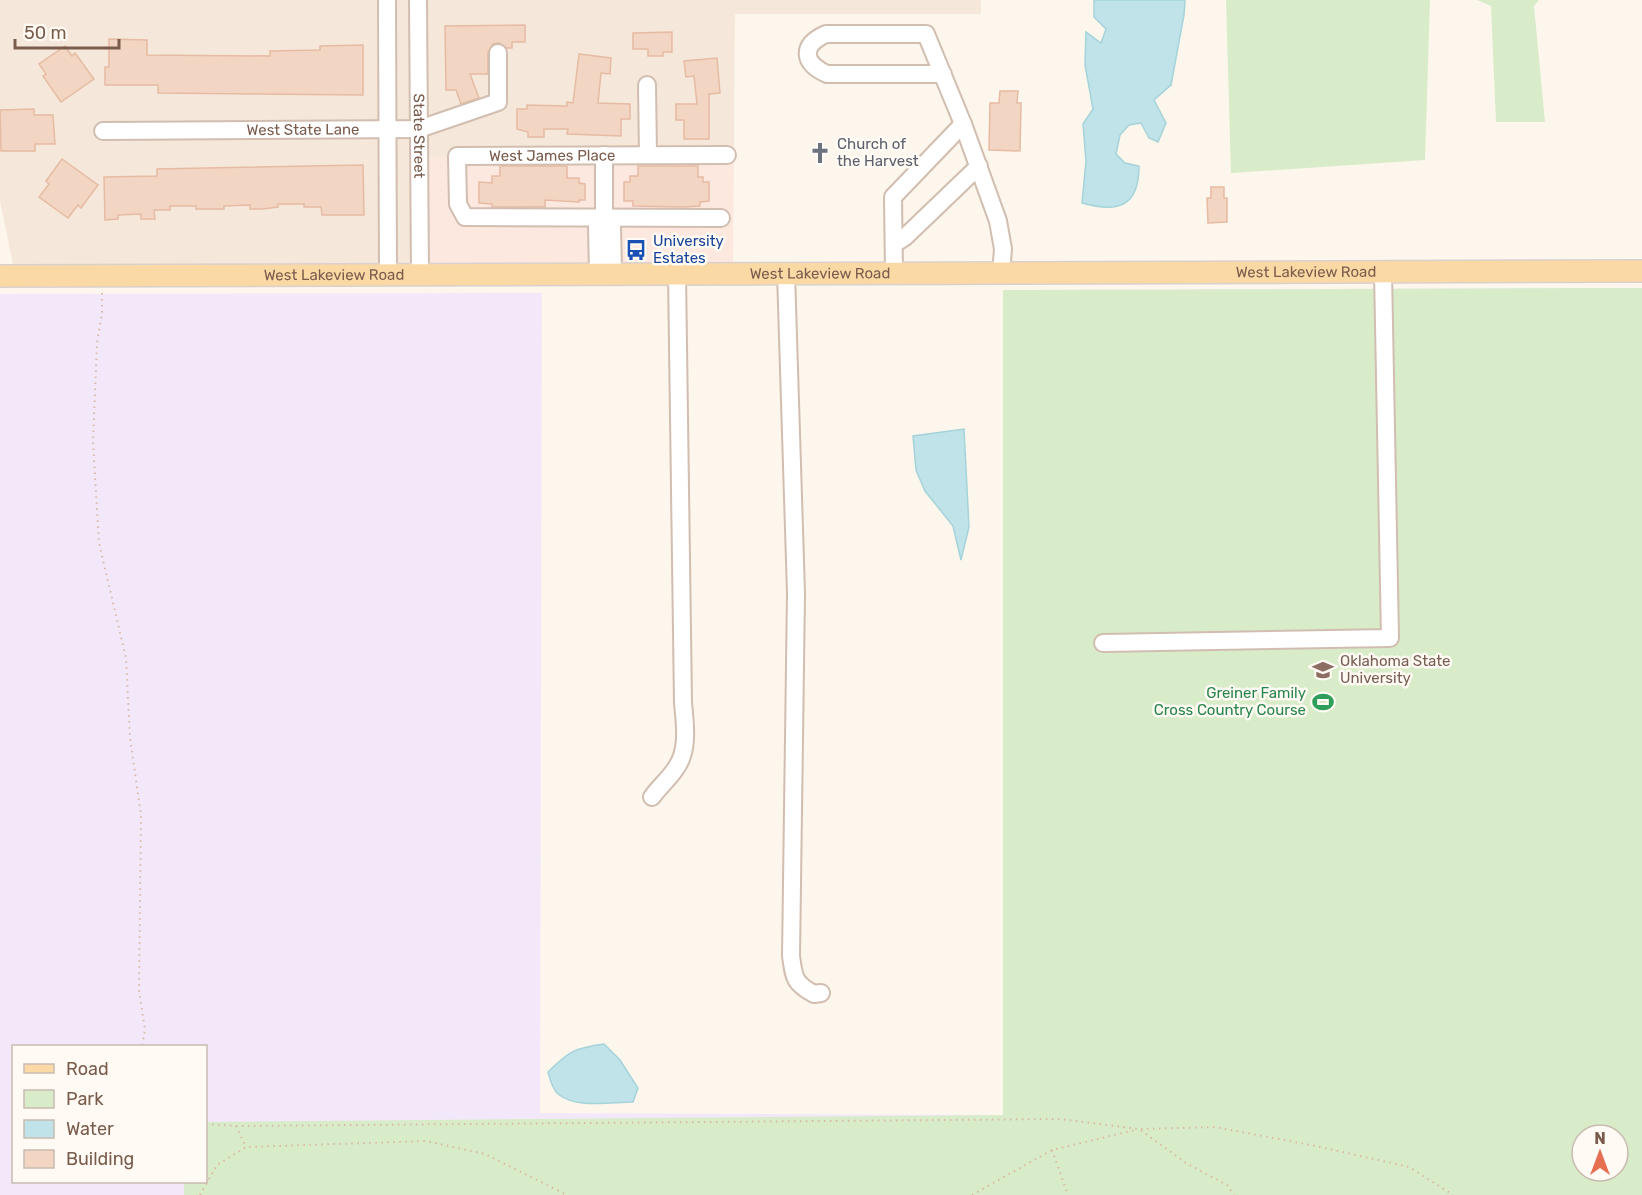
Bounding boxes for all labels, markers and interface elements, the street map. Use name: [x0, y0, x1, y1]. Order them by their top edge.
scale bar: [15, 12, 118, 50]
text: 50 m: [24, 22, 67, 44]
street label: State Street: [410, 94, 428, 179]
street label: West State Lane: [246, 120, 360, 139]
place label: Church of the Harvest: [837, 135, 919, 170]
church icon: Church of the Harvest: [808, 141, 832, 165]
street label: West James Place: [489, 146, 615, 165]
place label: University Estates: [653, 232, 724, 267]
bus stop icon: University Estates: [624, 238, 648, 262]
street label: West Lakeview Road: [1236, 263, 1376, 281]
street label: West Lakeview Road: [750, 264, 890, 283]
street label: West Lakeview Road: [264, 266, 404, 284]
place label: Oklahoma State University: [1340, 652, 1451, 687]
school or university icon: Oklahoma State University: [1311, 658, 1335, 682]
place label: Greiner Family Cross Country Course: [1154, 684, 1306, 719]
sports icon: Greiner Family Cross Country Course: [1311, 690, 1335, 714]
legend: [12, 1045, 207, 1183]
text: Road: [66, 1058, 109, 1080]
text: Park: [66, 1088, 104, 1110]
text: Water: [66, 1118, 114, 1140]
north arrow: [1570, 1123, 1630, 1183]
text: N: [1594, 1129, 1606, 1148]
text: Building: [66, 1148, 134, 1170]

